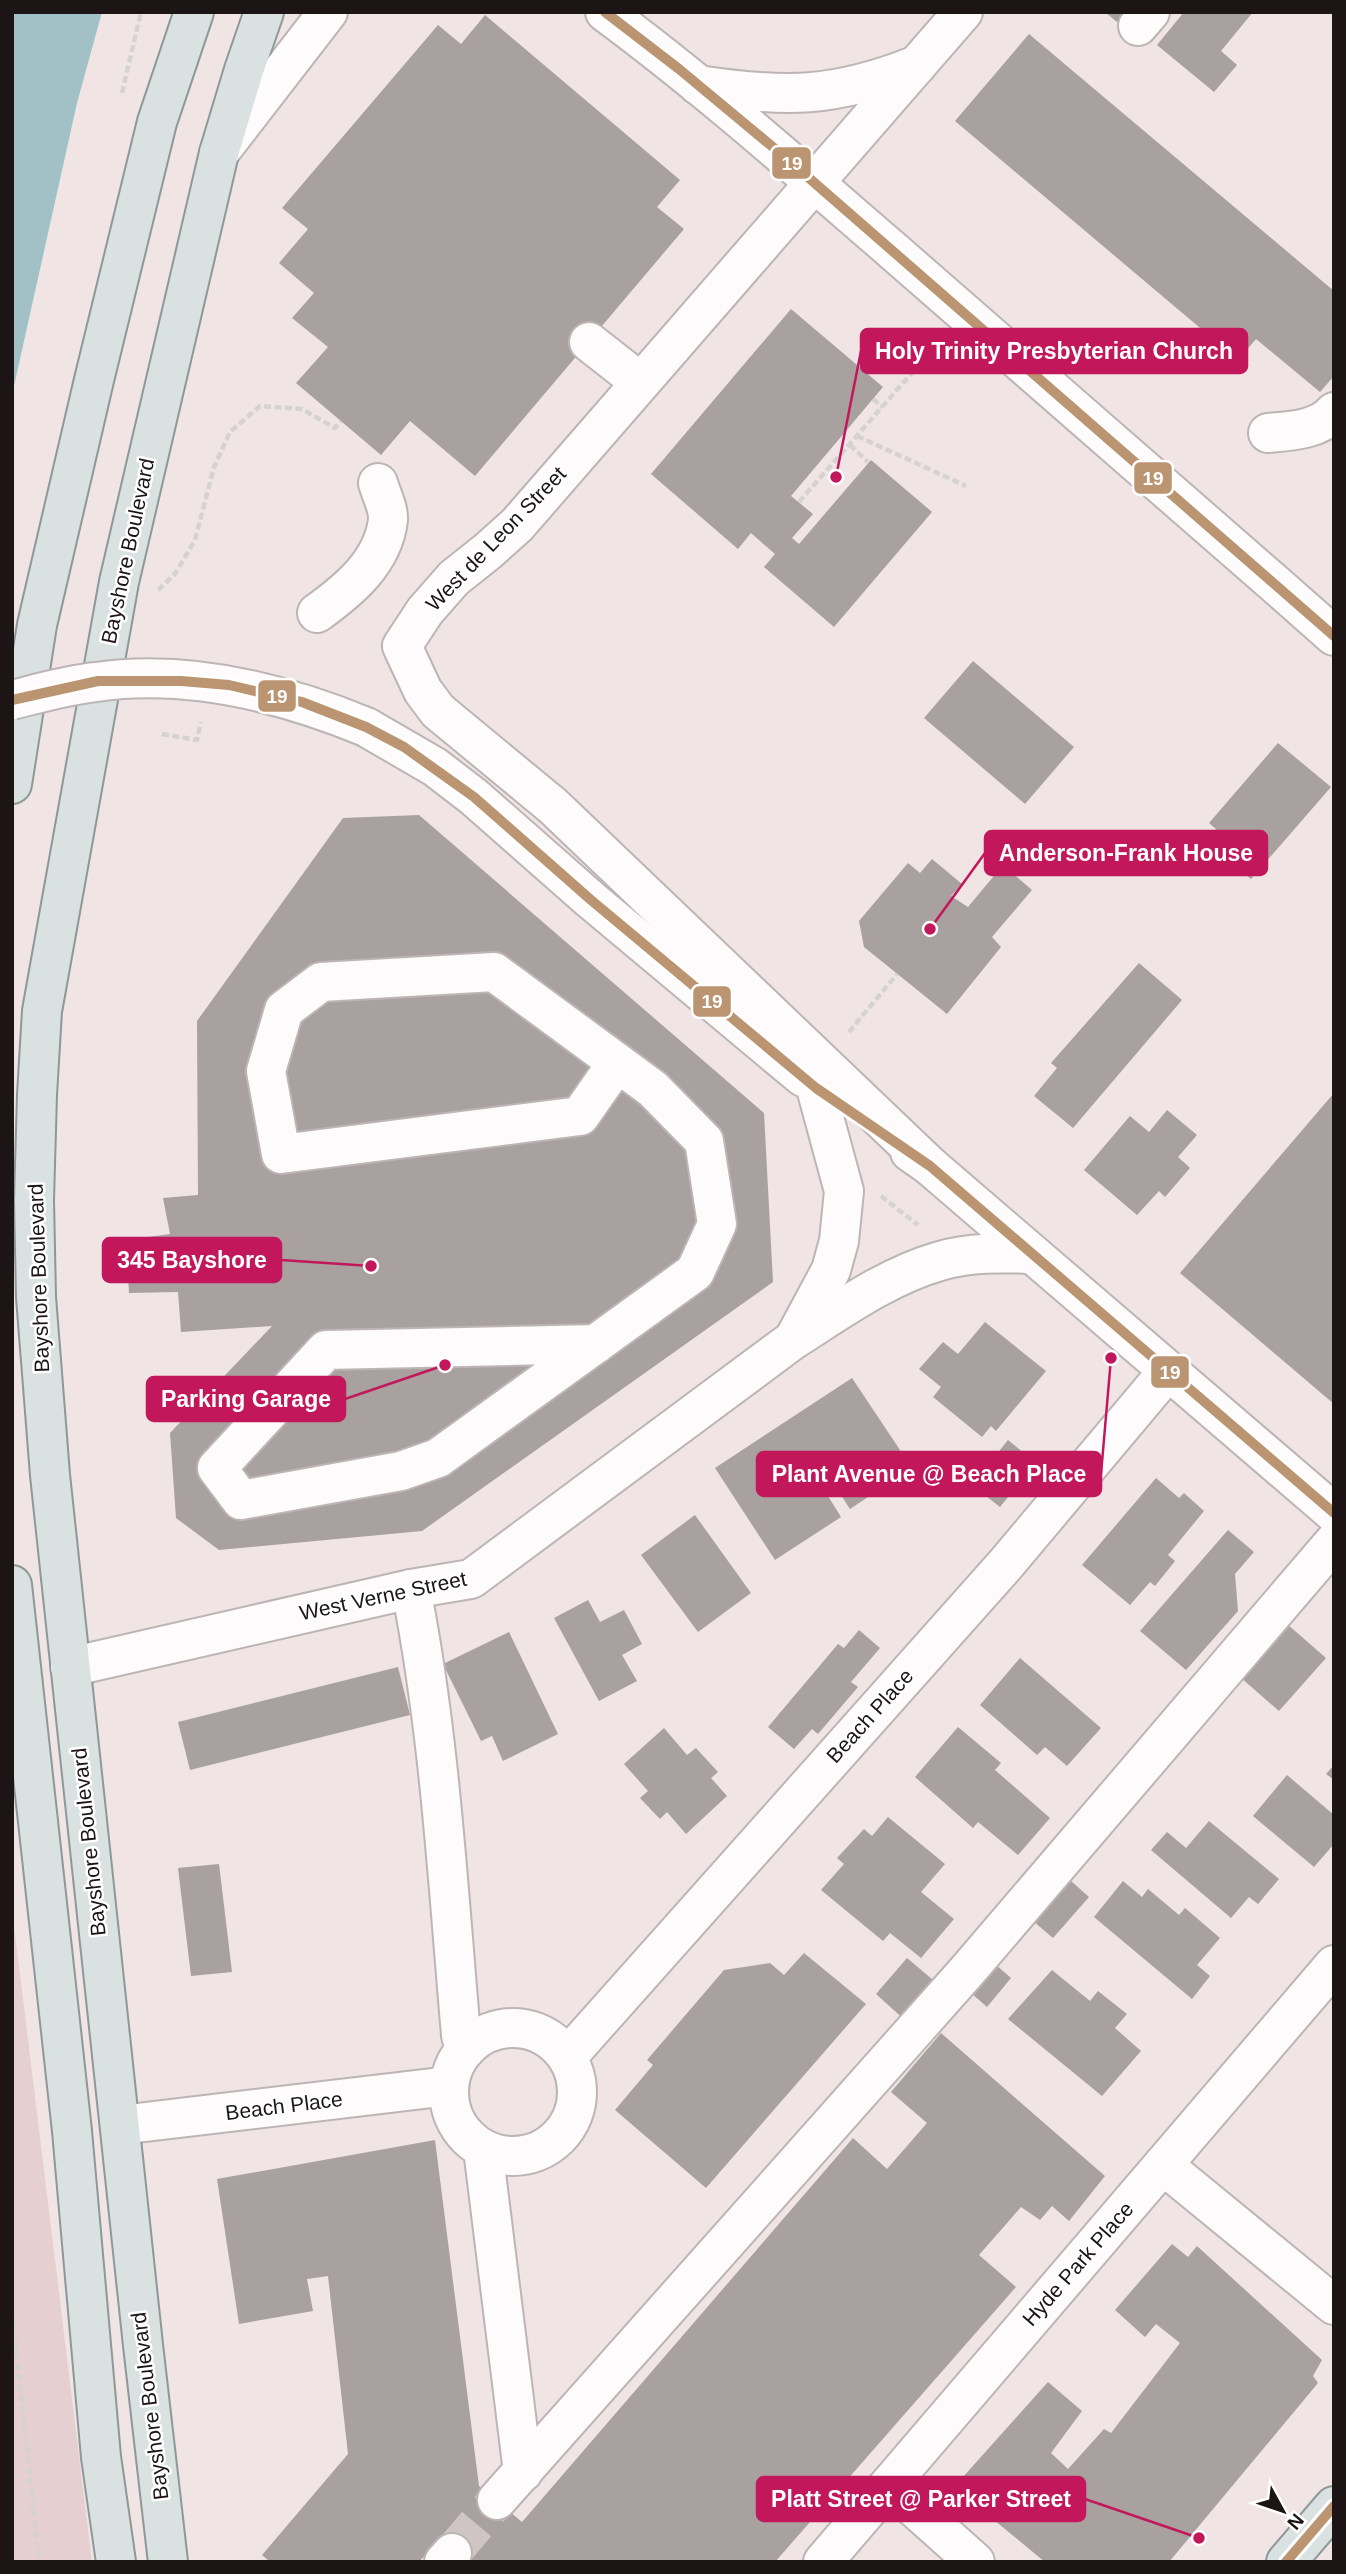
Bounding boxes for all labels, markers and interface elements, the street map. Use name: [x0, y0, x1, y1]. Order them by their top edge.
line badge: 19: [771, 146, 812, 180]
text: 19: [781, 153, 803, 174]
callout: Holy Trinity Presbyterian Church: [861, 329, 1247, 373]
text: Holy Trinity Presbyterian Church: [875, 338, 1233, 364]
street label: Bayshore Boulevard: [97, 456, 158, 646]
line badge: 19: [1133, 461, 1173, 495]
street label: West de Leon Street: [421, 462, 570, 615]
text: 19: [1142, 468, 1164, 489]
line badge: 19: [257, 679, 297, 713]
text: 19: [266, 686, 288, 707]
callout: Anderson-Frank House: [985, 831, 1267, 875]
text: Anderson-Frank House: [999, 840, 1253, 866]
line badge: 19: [692, 985, 732, 1018]
text: 19: [701, 991, 723, 1012]
street label: Bayshore Boulevard: [24, 1183, 53, 1373]
callout: 345 Bayshore: [103, 1238, 281, 1282]
text: 345 Bayshore: [117, 1247, 267, 1273]
line badge: 19: [1150, 1355, 1190, 1389]
text: 19: [1159, 1362, 1181, 1383]
callout: Parking Garage: [147, 1377, 345, 1421]
text: Parking Garage: [161, 1386, 331, 1412]
callout: Plant Avenue @ Beach Place: [757, 1452, 1101, 1496]
text: Plant Avenue @ Beach Place: [772, 1461, 1086, 1487]
street label: West Verne Street: [297, 1567, 469, 1624]
street label: Beach Place: [822, 1664, 918, 1767]
street label: Bayshore Boulevard: [67, 1747, 110, 1937]
street label: Beach Place: [224, 2087, 344, 2124]
street label: Hyde Park Place: [1018, 2197, 1138, 2330]
street label: Bayshore Boulevard: [127, 2311, 172, 2501]
north arrow: [1248, 2476, 1318, 2546]
callout: Platt Street @ Parker Street: [757, 2477, 1085, 2521]
text: Platt Street @ Parker Street: [771, 2486, 1071, 2512]
text: N: [1283, 2510, 1308, 2534]

